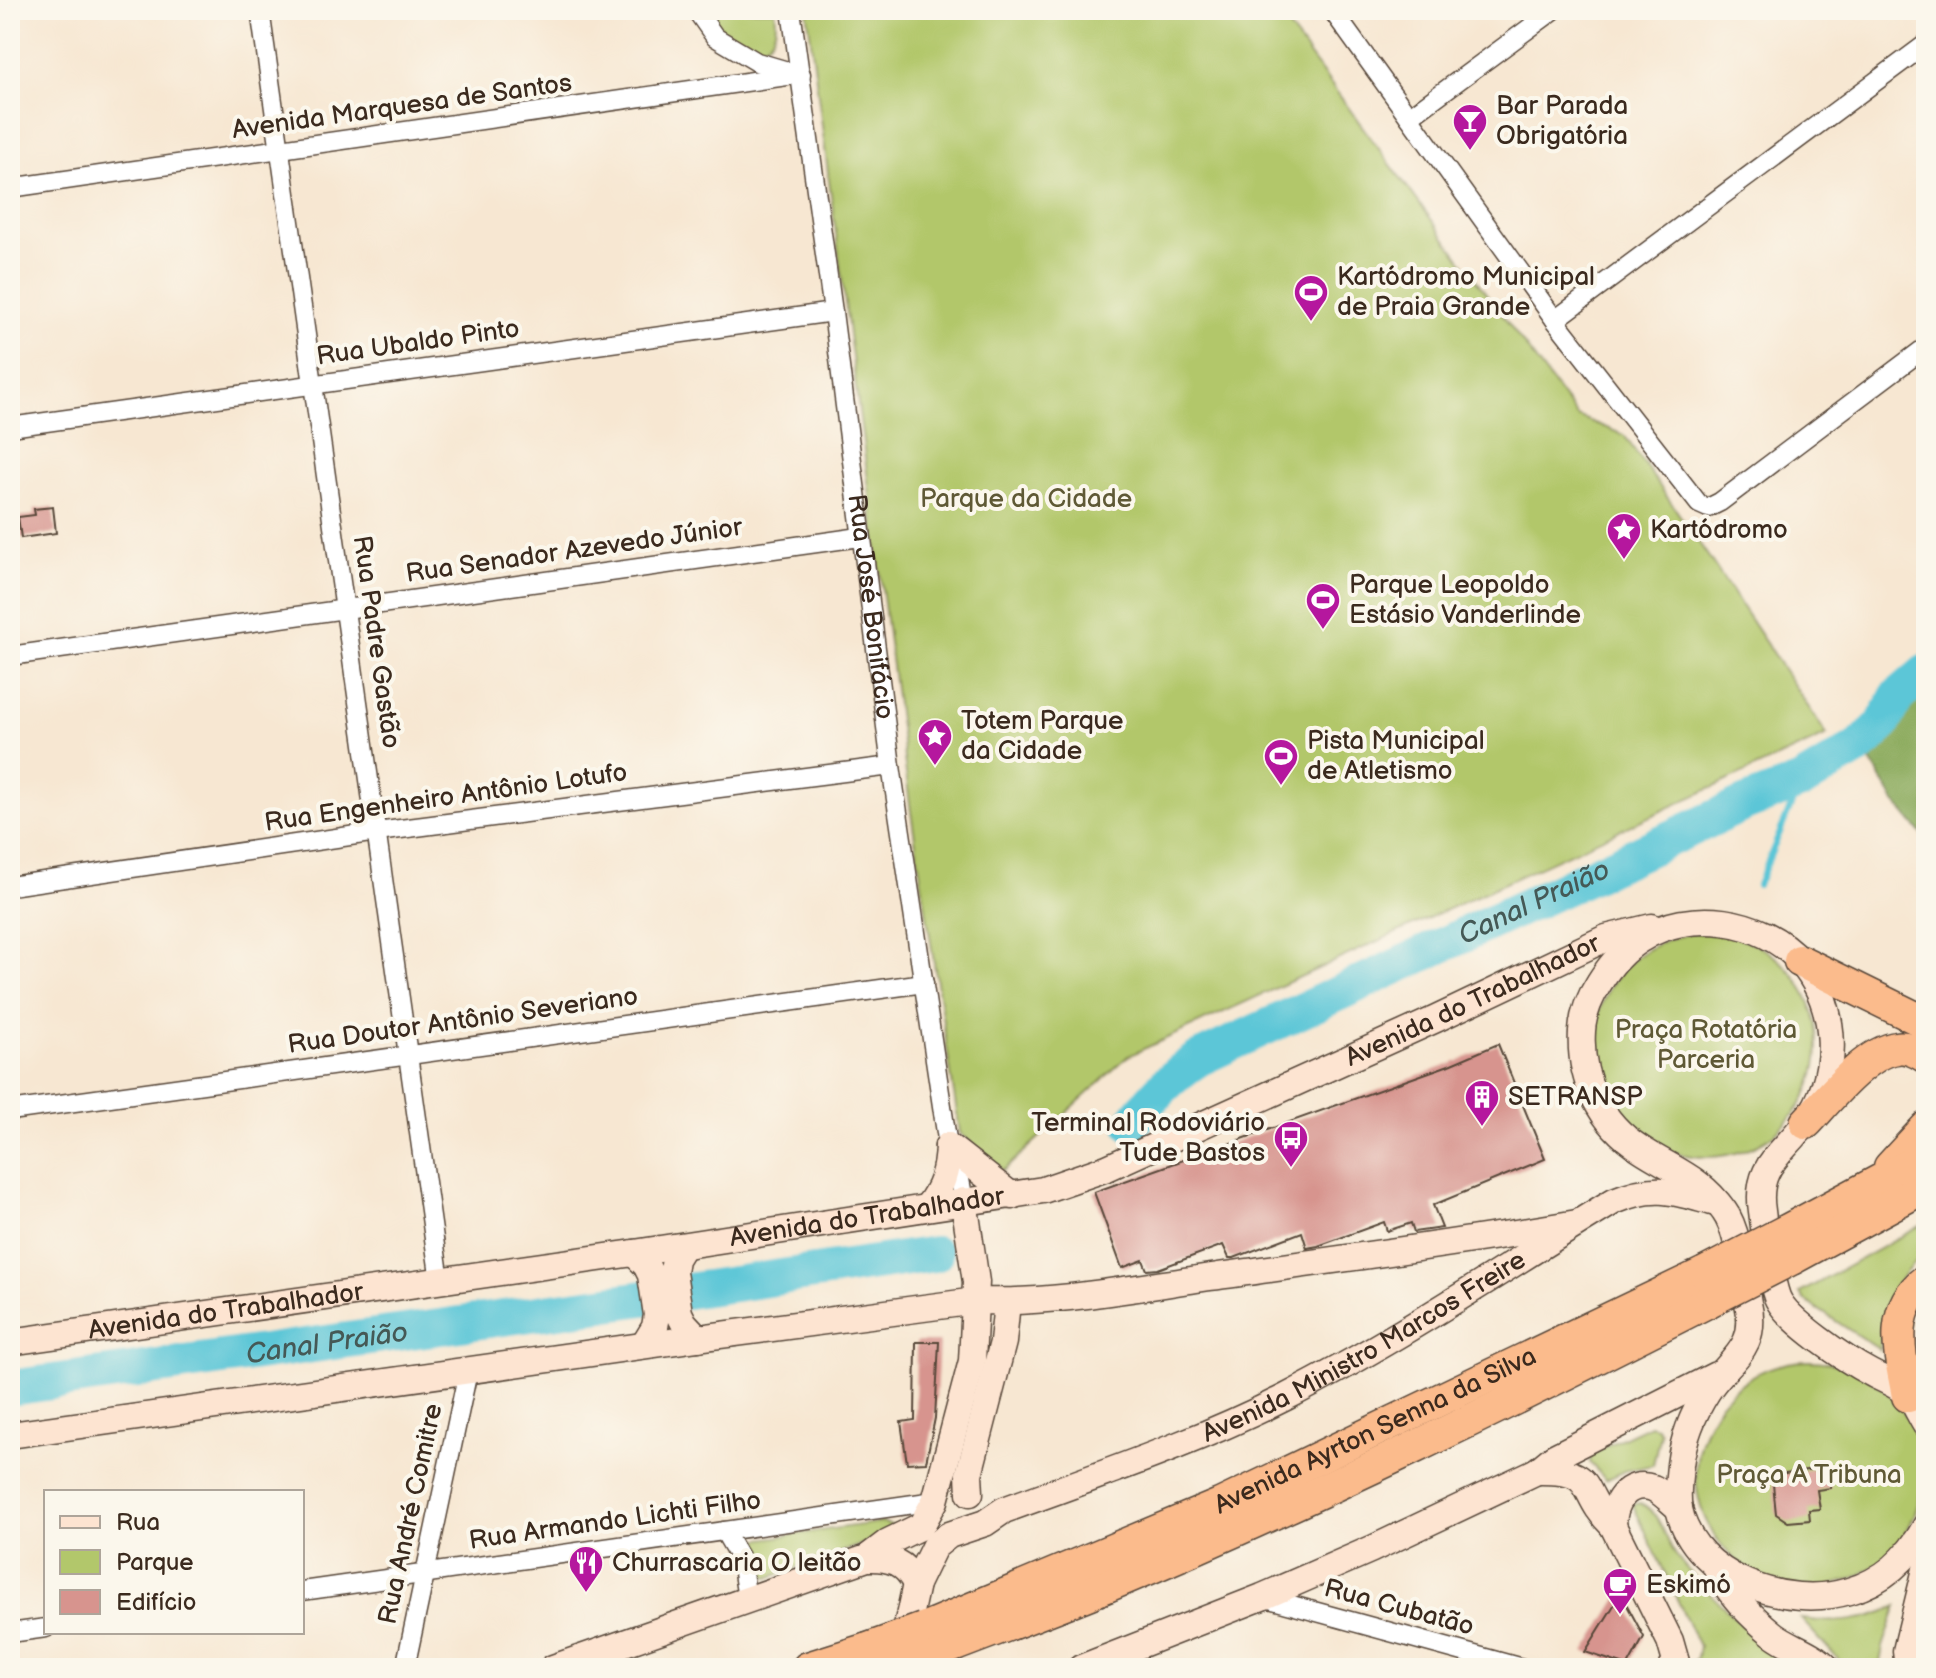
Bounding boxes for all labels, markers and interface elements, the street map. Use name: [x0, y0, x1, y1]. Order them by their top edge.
street label: Avenida Marquesa de Santos: [230, 68, 574, 146]
place label: Bar Parada Obrigatória: [1496, 91, 1628, 152]
bar icon: Bar Parada Obrigatória: [1451, 102, 1489, 152]
place label: Kartódromo Municipal de Praia Grande: [1337, 262, 1595, 323]
sports icon: Kartódromo Municipal de Praia Grande: [1292, 273, 1330, 323]
street label: Rua Ubaldo Pinto: [315, 313, 521, 373]
park label: Parque da Cidade: [920, 484, 1132, 515]
street label: Rua José Bonifácio: [841, 492, 900, 721]
place icon: Kartódromo: [1605, 511, 1643, 561]
street label: Rua Senador Azevedo Júnior: [404, 512, 745, 590]
place label: Kartódromo: [1650, 515, 1788, 546]
street label: Rua Padre Gastão: [346, 533, 406, 751]
place label: Parque Leopoldo Estásio Vanderlinde: [1349, 570, 1581, 631]
sports icon: Parque Leopoldo Estásio Vanderlinde: [1304, 581, 1342, 631]
place label: Totem Parque da Cidade: [961, 706, 1123, 767]
place icon: Totem Parque da Cidade: [916, 717, 954, 767]
place label: Pista Municipal de Atletismo: [1307, 726, 1484, 787]
sports icon: Pista Municipal de Atletismo: [1262, 737, 1300, 787]
street label: Rua Engenheiro Antônio Lotufo: [263, 757, 629, 839]
water label: Canal Praião: [1453, 853, 1615, 952]
street label: Avenida do Trabalhador: [1341, 927, 1605, 1073]
street label: Rua Doutor Antônio Severiano: [286, 981, 640, 1061]
park label: Praça Rotatória Parceria: [1615, 1015, 1797, 1076]
building icon: SETRANSP: [1463, 1078, 1501, 1128]
place label: SETRANSP: [1508, 1082, 1643, 1113]
place label: Terminal Rodoviário Tude Bastos: [1031, 1108, 1265, 1169]
bus stop icon: Terminal Rodoviário Tude Bastos: [1272, 1119, 1310, 1169]
street label: Avenida do Trabalhador: [727, 1181, 1007, 1254]
street label: Avenida Ministro Marcos Freire: [1197, 1244, 1531, 1449]
street label: Avenida do Trabalhador: [86, 1276, 366, 1346]
water label: Canal Praião: [244, 1315, 410, 1371]
street label: Avenida Ayrton Senna da Silva: [1209, 1340, 1541, 1521]
street label: Rua André Comitre: [372, 1401, 450, 1627]
park label: Praça A Tribuna: [1716, 1460, 1902, 1491]
street label: Rua Armando Lichti Filho: [467, 1485, 763, 1557]
legend: [44, 1490, 304, 1634]
text: Rua: [116, 1508, 160, 1537]
restaurant icon: Churrascaria O leitão: [567, 1544, 605, 1594]
text: Parque: [116, 1548, 194, 1577]
place label: Churrascaria O leitão: [612, 1548, 862, 1579]
cafe icon: Eskimó: [1601, 1566, 1639, 1616]
place label: Eskimó: [1646, 1570, 1731, 1601]
street label: Rua Cubatão: [1321, 1573, 1477, 1643]
text: Edifício: [116, 1588, 196, 1617]

